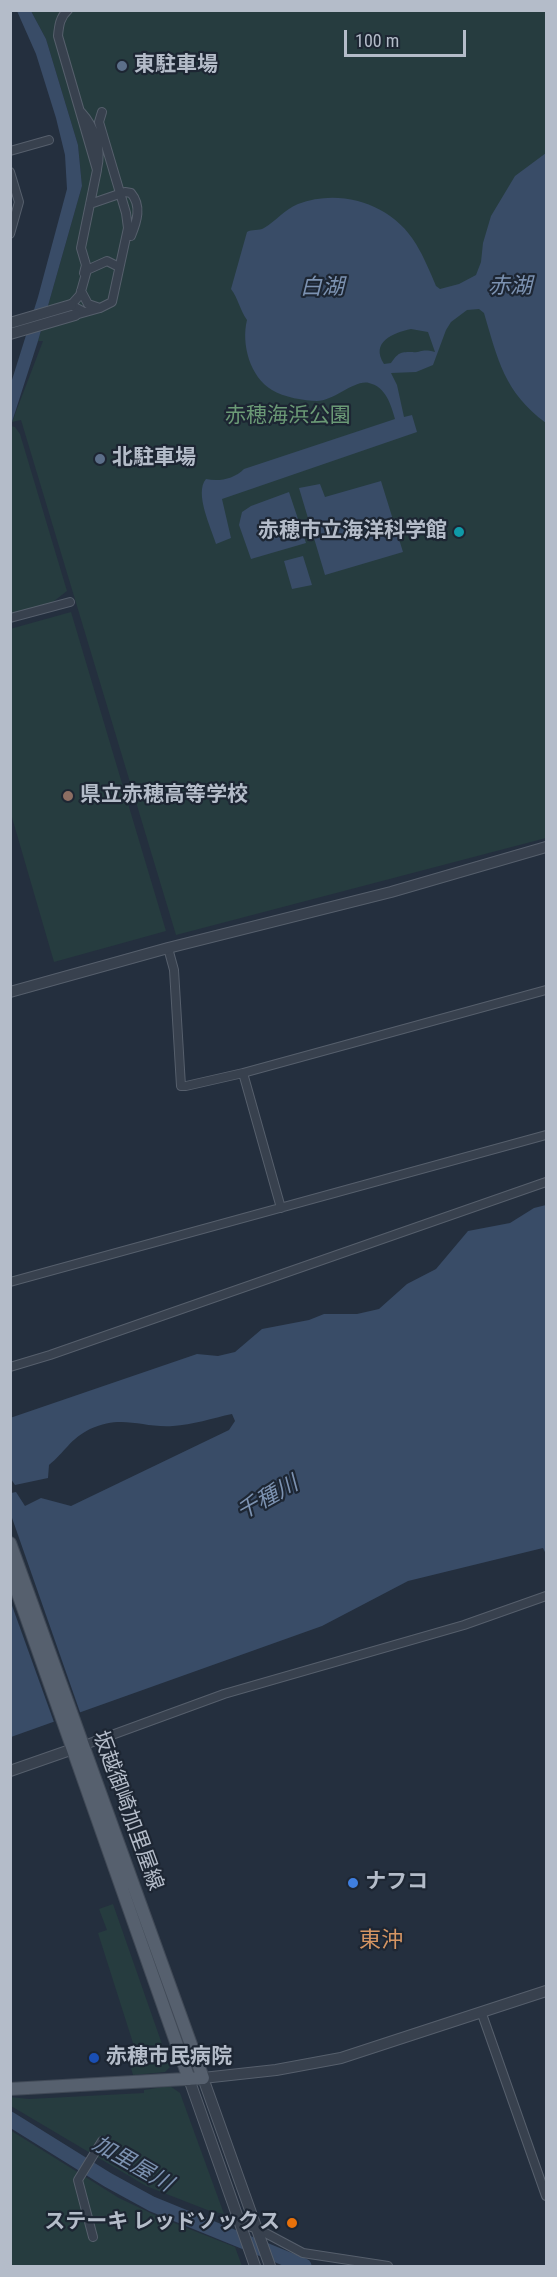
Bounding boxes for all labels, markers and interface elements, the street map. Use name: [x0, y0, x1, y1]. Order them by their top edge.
scale bar: [347, 18, 468, 56]
text: 100 m: [355, 30, 399, 51]
place label: 東駐車場: [134, 53, 218, 79]
marker: 東駐車場: [115, 59, 129, 73]
water label: 赤湖: [488, 274, 532, 300]
water label: 白湖: [300, 275, 344, 301]
park label: 赤穂海浜公園: [225, 404, 351, 430]
place label: 北駐車場: [112, 446, 196, 472]
marker: 北駐車場: [93, 452, 107, 466]
place label: 赤穂市立海洋科学館: [258, 519, 447, 545]
marker: 赤穂市立海洋科学館: [452, 525, 466, 539]
place label: 県立赤穂高等学校: [80, 783, 248, 809]
marker: 県立赤穂高等学校: [61, 789, 75, 803]
water label: 千種川: [233, 1471, 303, 1527]
street label: 坂越御崎加里屋線: [86, 1728, 168, 1894]
place label: ナフコ: [365, 1870, 428, 1896]
marker: ナフコ: [346, 1876, 360, 1890]
district label: 東沖: [359, 1928, 403, 1954]
place label: 赤穂市民病院: [106, 2045, 232, 2071]
marker: 赤穂市民病院: [87, 2051, 101, 2065]
water label: 加里屋川: [87, 2132, 177, 2198]
place label: ステーキ レッドソックス: [44, 2210, 280, 2236]
marker: ステーキ レッドソックス: [285, 2216, 299, 2230]

